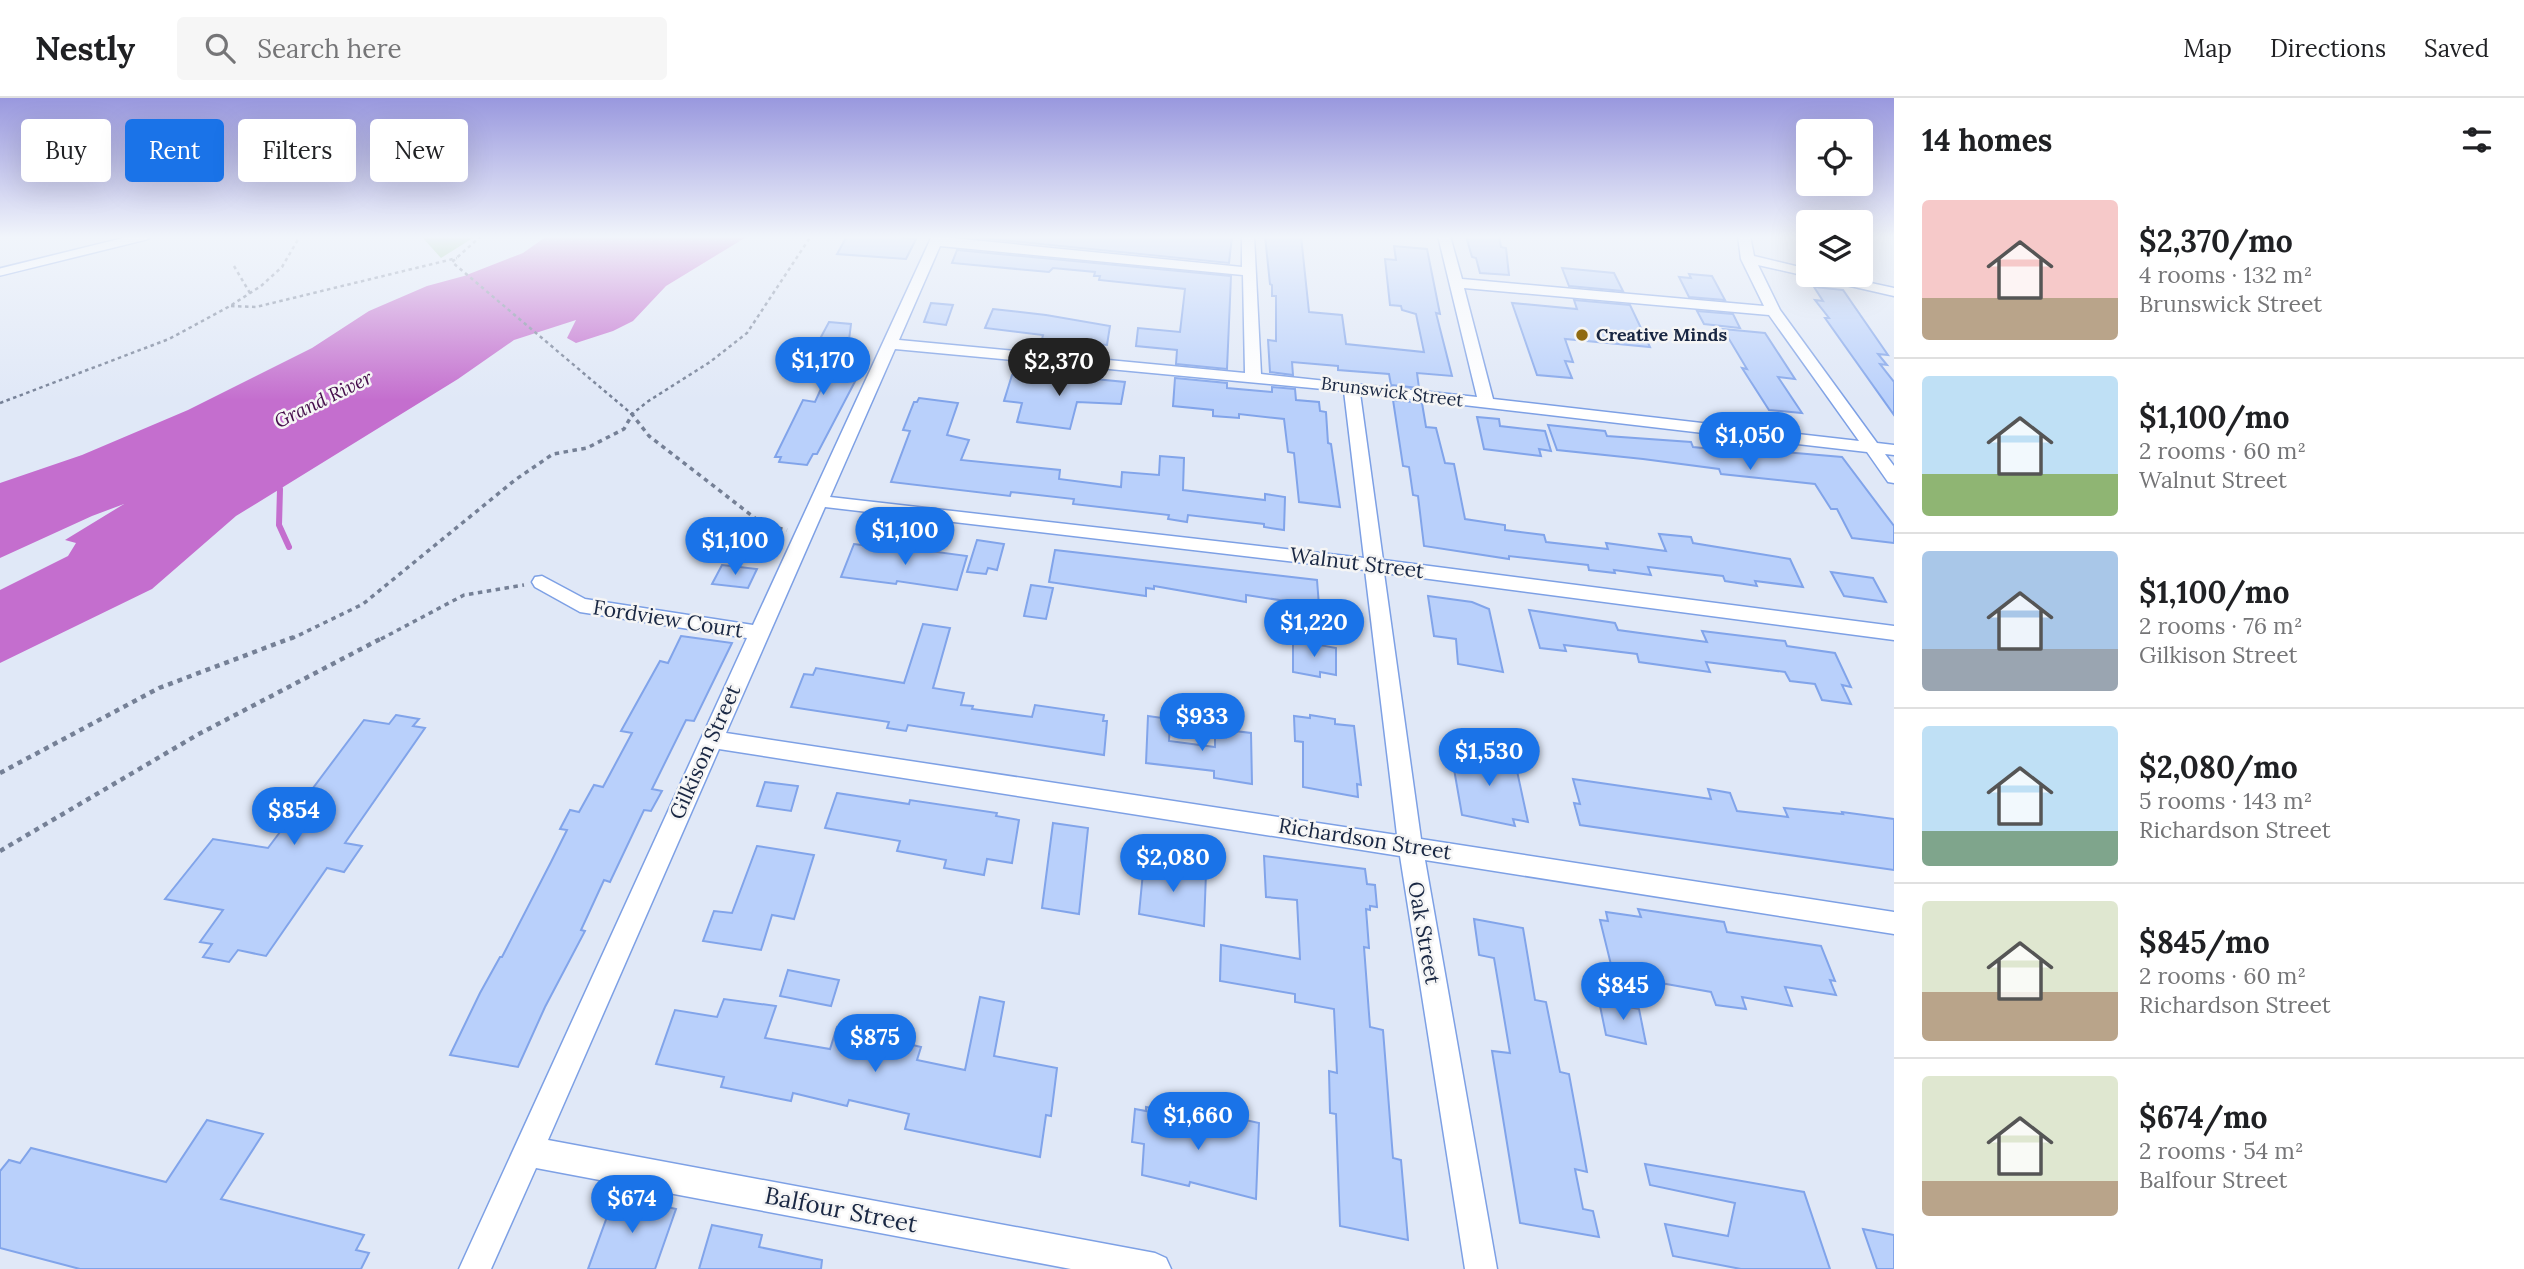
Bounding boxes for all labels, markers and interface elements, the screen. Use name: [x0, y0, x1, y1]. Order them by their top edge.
search box: [177, 17, 667, 80]
text: Nestly: [35, 27, 135, 69]
icon: search: [201, 29, 239, 67]
text: Search here: [257, 32, 402, 65]
text: Map: [2183, 33, 2232, 64]
text: Directions: [2270, 33, 2386, 64]
text: Saved: [2424, 33, 2489, 64]
chip: Buy: [21, 119, 111, 182]
chip: Rent: [125, 119, 224, 182]
chip: Filters: [238, 119, 356, 182]
chip: New: [370, 119, 468, 182]
map controls: [1796, 119, 1873, 287]
button: locate: [1796, 119, 1873, 196]
text: 14 homes: [1922, 121, 2052, 159]
icon: filters: [2458, 121, 2496, 159]
button: layers: [1796, 210, 1873, 287]
text: $2,370/mo: [2139, 222, 2293, 260]
icon: home: [1978, 228, 2062, 312]
text: 4 rooms · 132 m²: [2139, 260, 2312, 289]
text: Brunswick Street: [2139, 289, 2322, 318]
place label: Creative Minds: [1596, 323, 1727, 346]
marker: Creative Minds: [1574, 327, 1590, 343]
pin: $1,170: [766, 338, 880, 397]
pin: $2,370: [1002, 338, 1116, 398]
text: $1,170: [791, 345, 855, 374]
text: $2,370: [1024, 346, 1094, 375]
water label: Grand River: [270, 365, 376, 433]
street label: Brunswick Street: [1320, 371, 1465, 412]
text: $1,100/mo: [2139, 398, 2289, 436]
icon: home: [1978, 404, 2062, 488]
pin: $1,050: [1693, 412, 1807, 472]
text: $1,050: [1715, 420, 1785, 449]
text: 2 rooms · 60 m²: [2139, 436, 2306, 465]
text: Walnut Street: [2139, 465, 2287, 494]
pin: $1,100: [848, 508, 962, 567]
text: $1,100: [871, 515, 939, 544]
pin: $1,100: [678, 518, 792, 577]
text: $1,100: [701, 525, 769, 554]
street label: Walnut Street: [1288, 541, 1427, 584]
text: $1,100/mo: [2139, 573, 2289, 611]
icon: home: [1978, 579, 2062, 663]
street label: Fordview Court: [591, 593, 746, 644]
pin: $1,220: [1257, 600, 1371, 659]
text: $1,220: [1280, 607, 1348, 636]
text: 2 rooms · 76 m²: [2139, 611, 2303, 640]
text: Gilkison Street: [2139, 640, 2297, 669]
street label: Gilkison Street: [663, 679, 747, 823]
pin: $933: [1161, 694, 1243, 753]
text: $933: [1176, 701, 1228, 730]
pin: $1,530: [1432, 728, 1546, 788]
text: $1,530: [1455, 736, 1523, 765]
text: $2,080/mo: [2139, 748, 2298, 786]
icon: home: [1978, 754, 2062, 838]
text: 5 rooms · 143 m²: [2139, 786, 2312, 815]
pin: $854: [253, 788, 335, 847]
text: $854: [268, 795, 320, 824]
street label: Richardson Street: [1277, 811, 1454, 866]
text: Richardson Street: [2139, 815, 2331, 844]
pin: $2,080: [1116, 834, 1230, 894]
text: $2,080: [1136, 842, 1210, 871]
street label: Oak Street: [1402, 879, 1447, 987]
text: $845/mo: [2139, 923, 2270, 961]
icon: home: [1978, 929, 2062, 1013]
text: 2 rooms · 60 m²: [2139, 961, 2306, 990]
pin: $845: [1582, 962, 1664, 1022]
text: $845: [1597, 970, 1649, 999]
text: Richardson Street: [2139, 990, 2331, 1019]
pin: $875: [834, 1014, 916, 1074]
text: $875: [850, 1022, 900, 1051]
pin: $1,660: [1141, 1093, 1255, 1152]
text: $674/mo: [2139, 1098, 2268, 1136]
text: $1,660: [1163, 1100, 1233, 1129]
icon: home: [1978, 1104, 2062, 1188]
text: 2 rooms · 54 m²: [2139, 1136, 2304, 1165]
text: Balfour Street: [2139, 1165, 2288, 1194]
pin: $674: [591, 1176, 673, 1235]
street label: Balfour Street: [762, 1180, 921, 1240]
text: $674: [607, 1183, 657, 1212]

